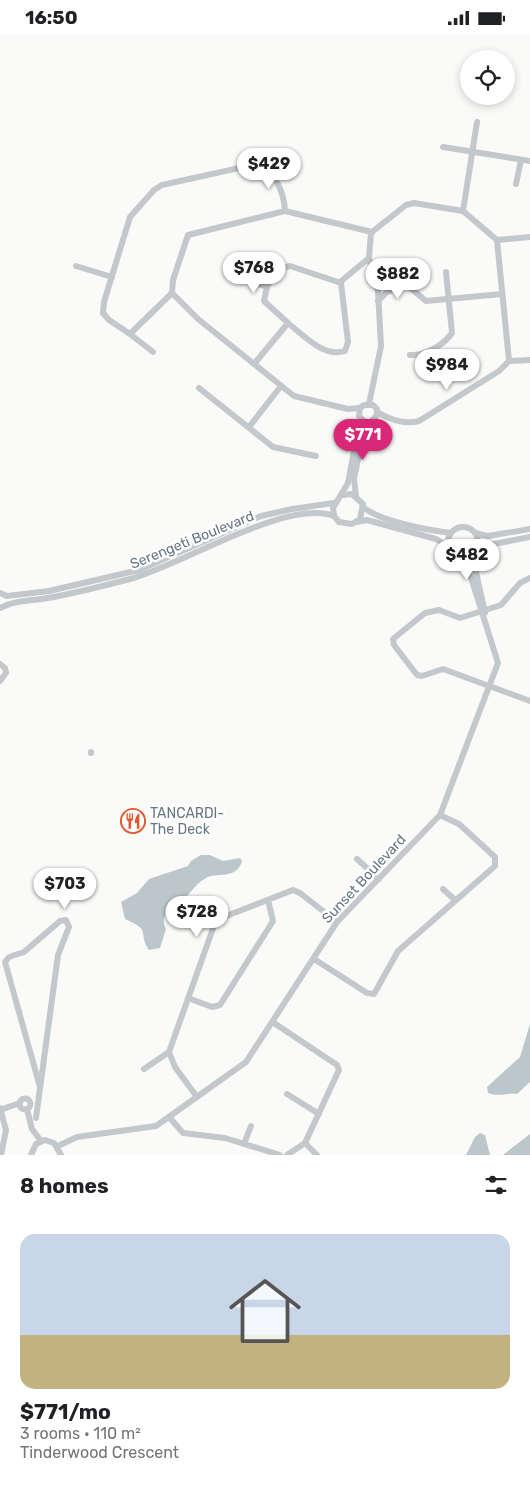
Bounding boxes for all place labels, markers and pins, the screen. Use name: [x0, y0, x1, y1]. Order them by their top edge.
pin: $429: [239, 147, 299, 190]
pin: $768: [224, 251, 284, 294]
pin: $882: [368, 257, 428, 300]
pin: $984: [417, 349, 477, 391]
pin: $771: [333, 419, 393, 461]
pin: $482: [437, 539, 497, 581]
place label: TANCARDI- The Deck: [150, 805, 224, 838]
restaurant icon: TANCARDI- The Deck: [120, 808, 146, 834]
pin: $703: [35, 867, 95, 910]
pin: $728: [167, 895, 227, 938]

